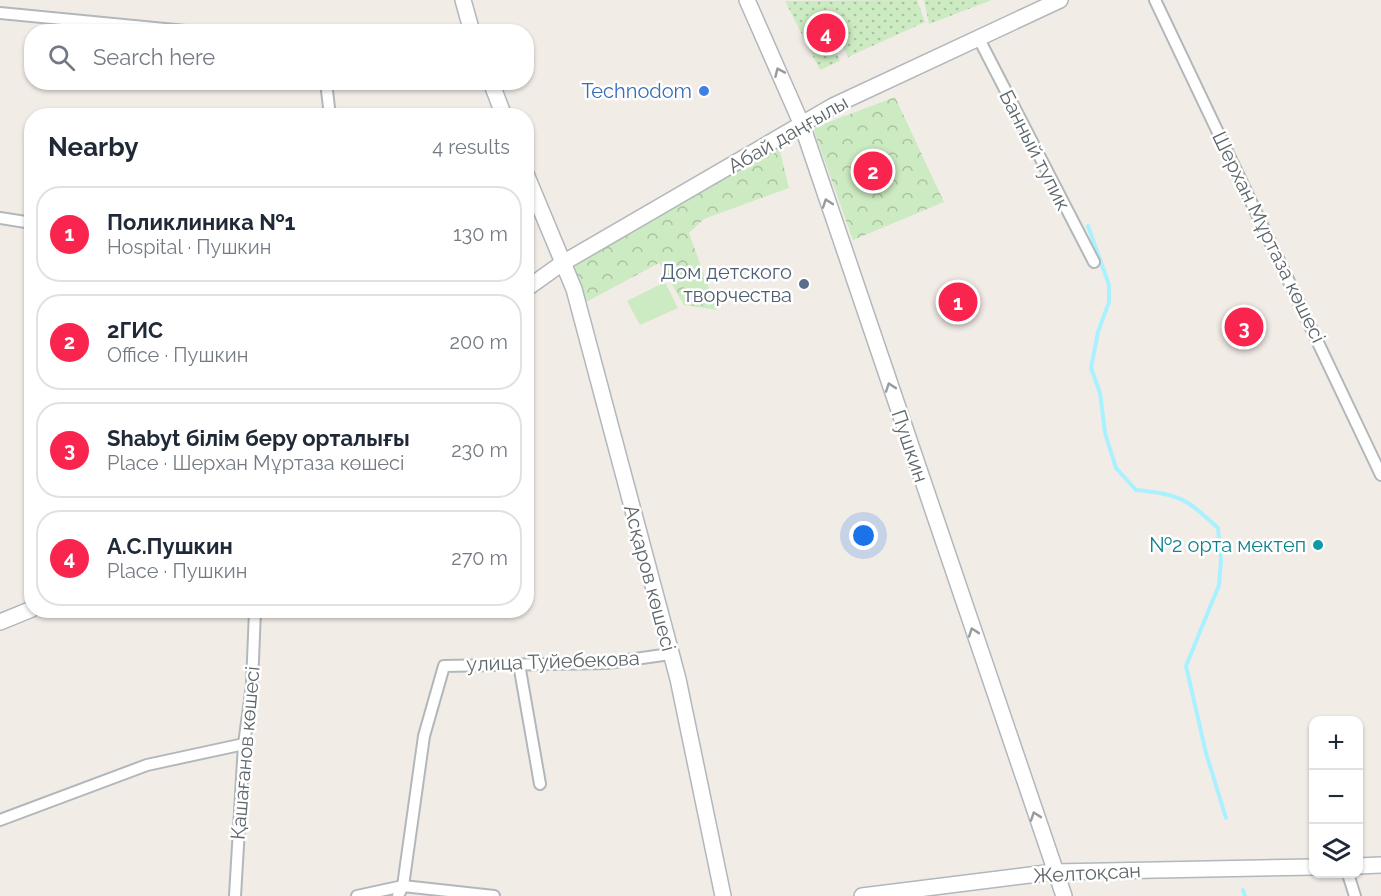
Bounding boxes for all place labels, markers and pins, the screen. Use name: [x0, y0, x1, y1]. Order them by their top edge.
pin: 4: [806, 10, 846, 56]
place label: Technodom: [581, 79, 692, 103]
marker: Technodom: [697, 84, 711, 98]
pin: 2: [854, 148, 892, 194]
place label: Дом детского творчества: [660, 260, 792, 307]
marker: Дом детского творчества: [797, 277, 811, 291]
pin: 1: [938, 280, 978, 324]
pin: 3: [1224, 304, 1264, 350]
place label: №2 орта мектеп: [1149, 533, 1306, 557]
marker: №2 орта мектеп: [1311, 538, 1325, 552]

